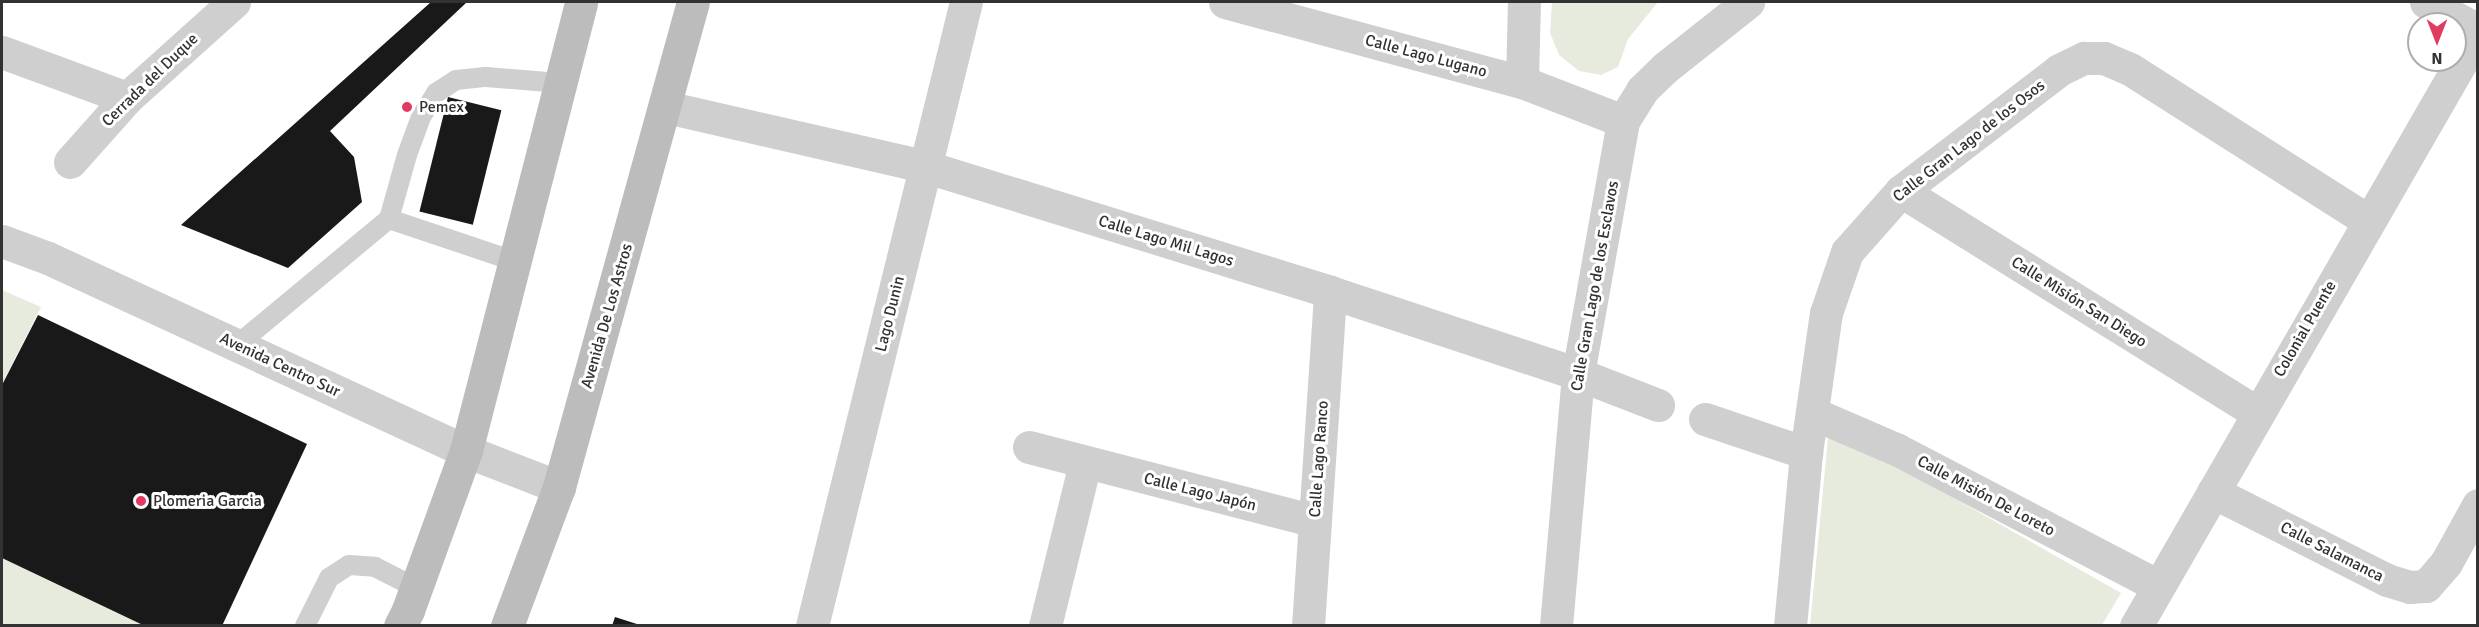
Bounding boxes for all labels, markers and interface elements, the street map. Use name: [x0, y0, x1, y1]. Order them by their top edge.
north arrow: [2407, 12, 2467, 72]
street label: Cerrada del Duque: [98, 29, 202, 131]
street label: Calle Lago Lugano: [1363, 31, 1489, 81]
text: N: [2431, 48, 2443, 68]
street label: Calle Gran Lago de los Osos: [1889, 76, 2049, 206]
place label: Pemex: [419, 97, 464, 117]
marker: Pemex: [400, 100, 414, 114]
street label: Calle Gran Lago de los Esclavos: [1567, 179, 1623, 393]
street label: Calle Lago Mil Lagos: [1096, 211, 1236, 271]
street label: Avenida De Los Astros: [577, 241, 637, 391]
street label: Calle Misión San Diego: [2008, 252, 2150, 352]
street label: Lago Dunin: [871, 274, 909, 354]
street label: Colonial Puente: [2270, 277, 2340, 381]
street label: Avenida Centro Sur: [217, 329, 343, 401]
street label: Calle Lago Ranco: [1305, 400, 1333, 518]
street label: Calle Misión De Loreto: [1914, 452, 2058, 540]
street label: Calle Lago Japón: [1142, 469, 1258, 515]
place label: Plomeria Garcia: [153, 491, 262, 511]
marker: Plomeria Garcia: [134, 494, 148, 508]
street label: Calle Salamanca: [2277, 518, 2387, 586]

